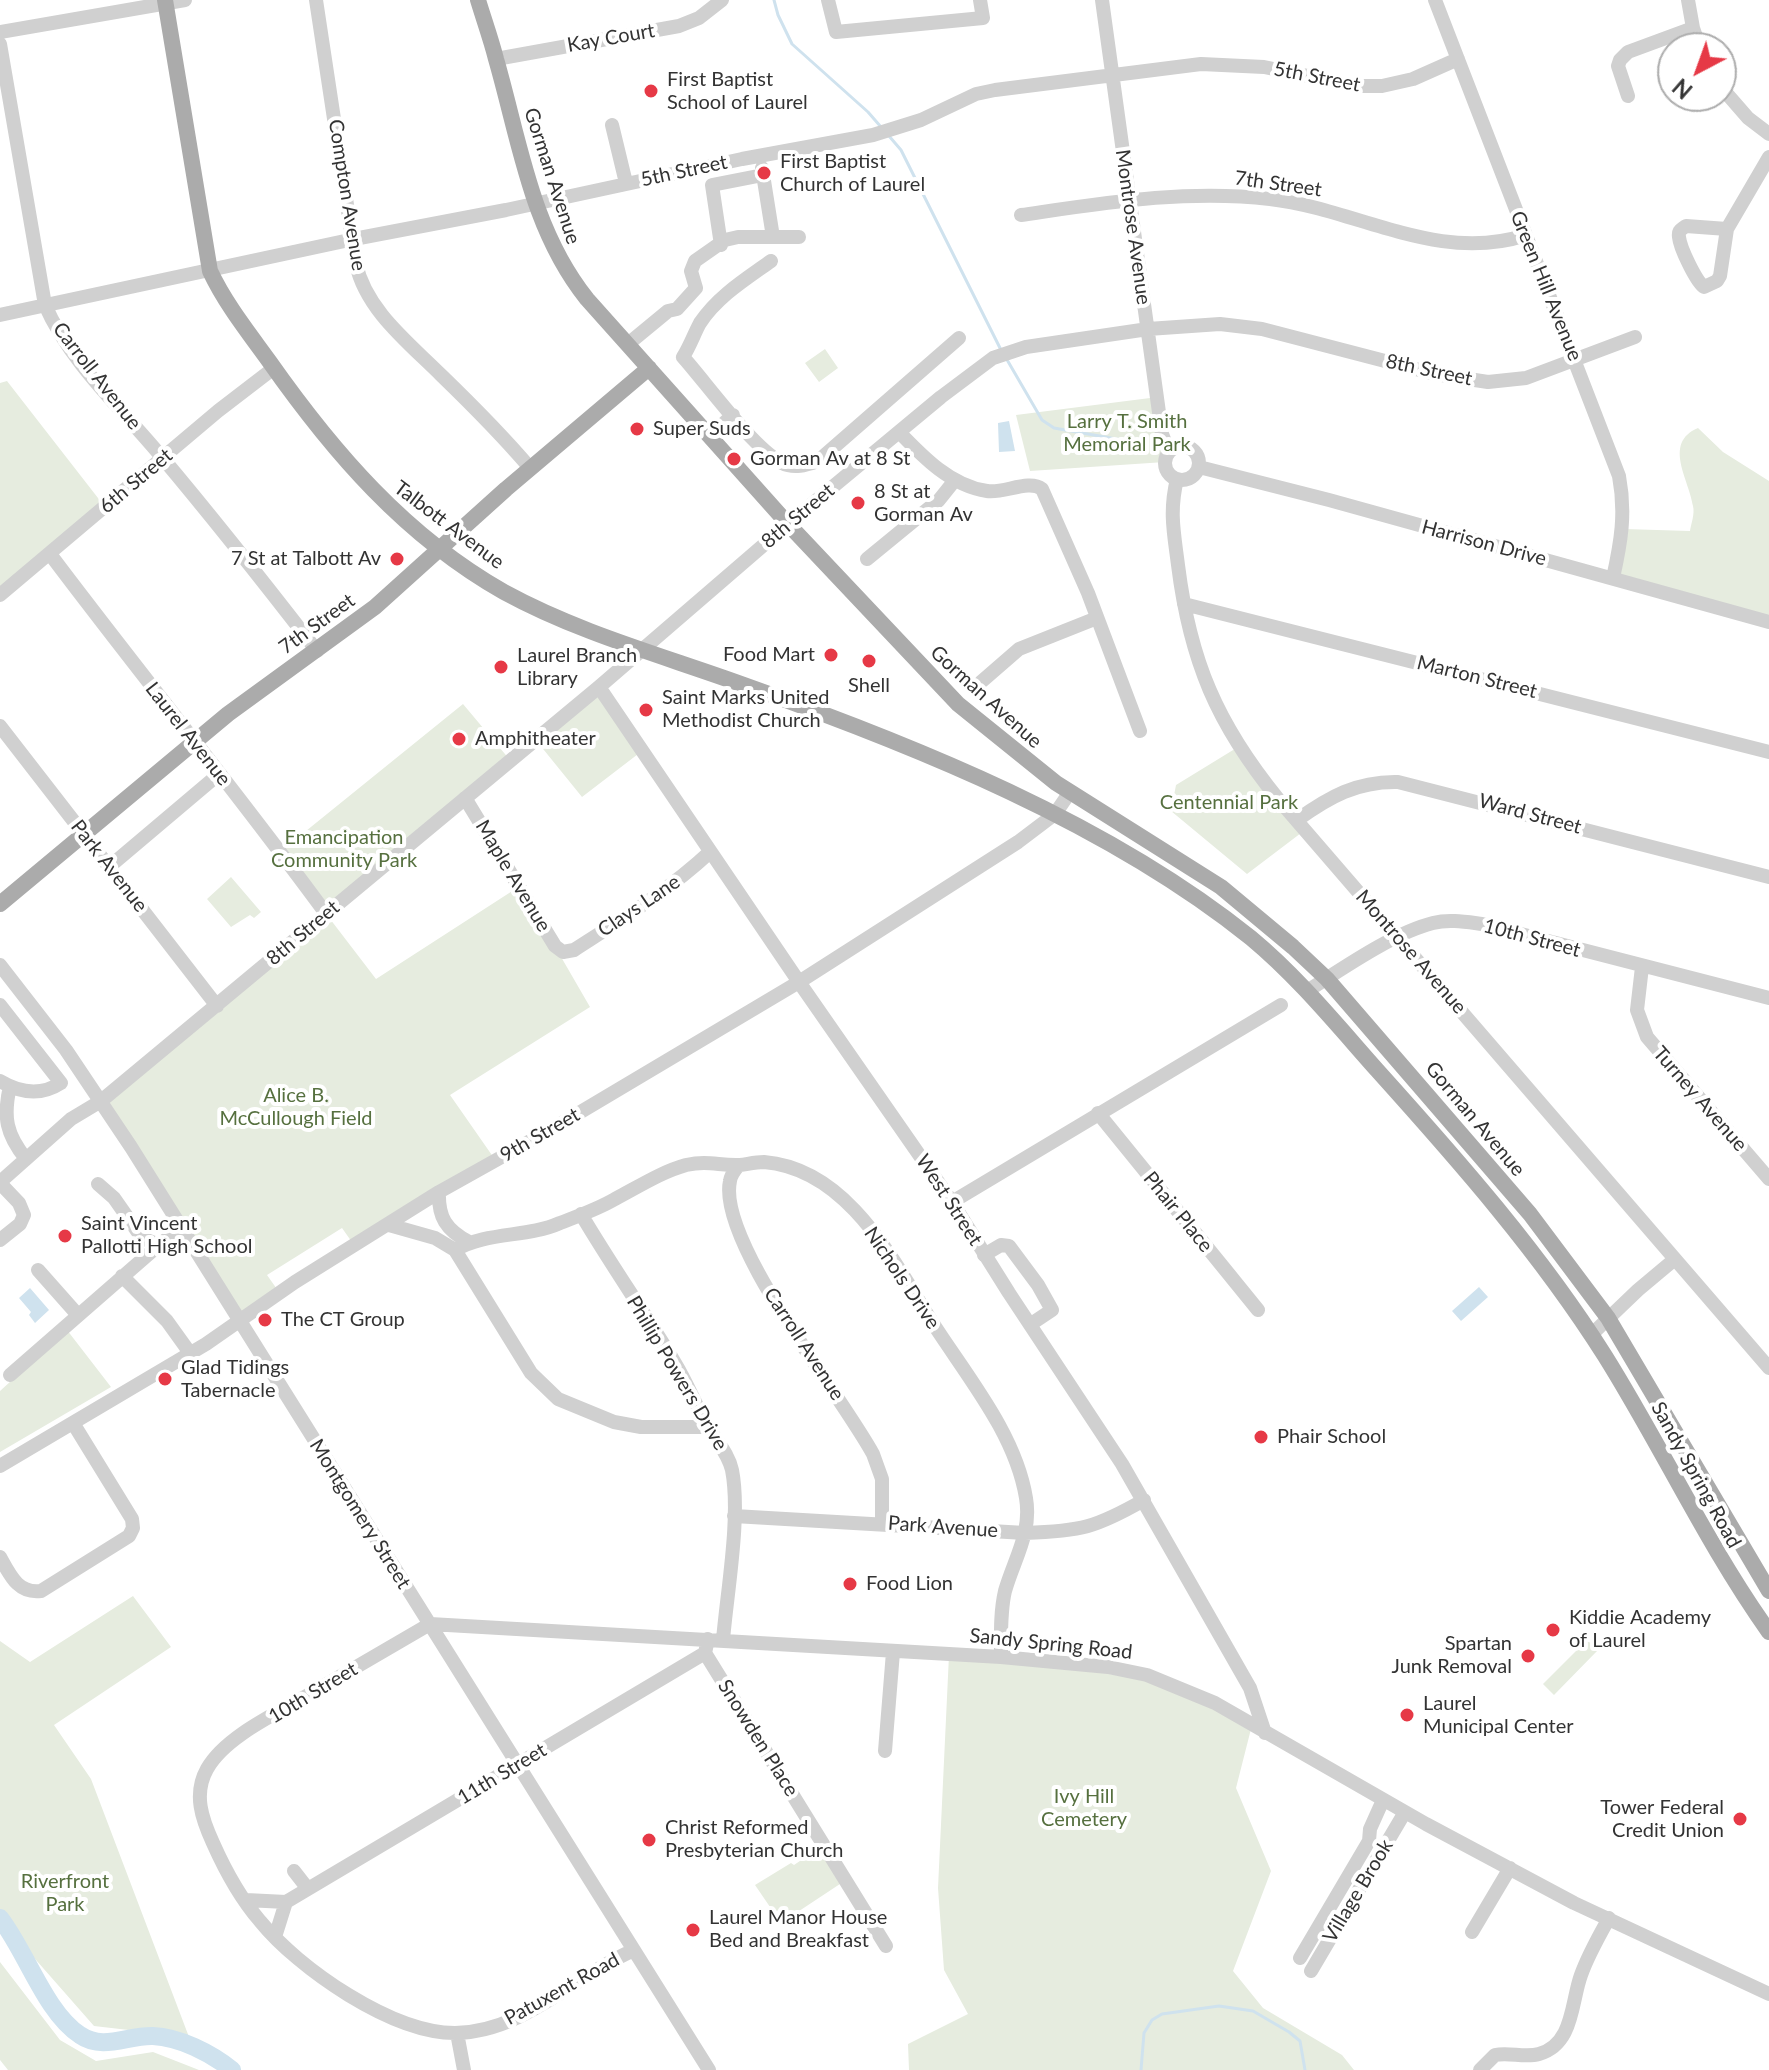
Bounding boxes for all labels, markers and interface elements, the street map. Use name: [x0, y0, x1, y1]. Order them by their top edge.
street label: Kay Court: [565, 19, 657, 57]
north arrow: [1657, 32, 1737, 112]
street label: 5th Street: [1272, 57, 1362, 97]
place label: First Baptist School of Laurel: [667, 68, 808, 115]
text: N: [1667, 73, 1697, 105]
marker: First Baptist School of Laurel: [642, 82, 660, 100]
street label: Gorman Avenue: [519, 105, 585, 247]
street label: Compton Avenue: [323, 118, 371, 272]
street label: Montrose Avenue: [1110, 148, 1156, 306]
street label: 5th Street: [639, 150, 729, 192]
place label: First Baptist Church of Laurel: [780, 150, 925, 197]
marker: First Baptist Church of Laurel: [755, 164, 773, 182]
street label: 7th Street: [1233, 166, 1323, 202]
street label: Green Hill Avenue: [1505, 208, 1587, 364]
street label: Carroll Avenue: [48, 318, 146, 434]
street label: 8th Street: [1384, 349, 1474, 391]
park label: Larry T. Smith Memorial Park: [1063, 410, 1191, 457]
place label: Super Suds: [653, 417, 751, 441]
marker: Super Suds: [628, 420, 646, 438]
street label: 6th Street: [95, 444, 177, 518]
place label: Gorman Av at 8 St: [750, 447, 910, 471]
marker: Gorman Av at 8 St: [725, 450, 743, 468]
street label: Talbott Avenue: [389, 476, 509, 574]
street label: 8th Street: [757, 479, 839, 553]
place label: 8 St at Gorman Av: [874, 480, 973, 527]
marker: 8 St at Gorman Av: [849, 494, 867, 512]
street label: Harrison Drive: [1419, 515, 1549, 571]
place label: 7 St at Talbott Av: [231, 547, 381, 571]
marker: 7 St at Talbott Av: [388, 550, 406, 568]
street label: 7th Street: [274, 589, 360, 659]
street label: Gorman Avenue: [925, 641, 1047, 753]
place label: Food Mart: [723, 643, 815, 667]
place label: Laurel Branch Library: [517, 644, 637, 691]
marker: Food Mart: [822, 646, 840, 664]
street label: Marton Street: [1414, 650, 1540, 704]
marker: Shell: [860, 652, 878, 670]
marker: Laurel Branch Library: [492, 658, 510, 676]
place label: Shell: [848, 674, 890, 698]
street label: Laurel Avenue: [140, 677, 236, 791]
place label: Saint Marks United Methodist Church: [662, 686, 829, 733]
marker: Saint Marks United Methodist Church: [637, 701, 655, 719]
place label: Amphitheater: [475, 727, 596, 751]
marker: Amphitheater: [450, 730, 468, 748]
street label: Ward Street: [1476, 789, 1584, 839]
park label: Centennial Park: [1160, 791, 1298, 815]
street label: Park Avenue: [66, 815, 152, 917]
street label: Maple Avenue: [470, 816, 556, 936]
park label: Emancipation Community Park: [271, 826, 417, 873]
street label: Clays Lane: [593, 870, 685, 942]
street label: Montrose Avenue: [1351, 885, 1471, 1019]
street label: 8th Street: [262, 896, 344, 970]
street label: 10th Street: [1481, 914, 1583, 962]
street label: Turney Avenue: [1648, 1042, 1752, 1156]
street label: Gorman Avenue: [1420, 1057, 1530, 1181]
park label: Alice B. McCullough Field: [219, 1084, 373, 1131]
street label: 9th Street: [496, 1103, 584, 1167]
street label: West Street: [911, 1150, 987, 1250]
street label: Phair Place: [1138, 1167, 1218, 1257]
place label: Saint Vincent Pallotti High School: [81, 1212, 252, 1259]
street label: Nichols Drive: [859, 1222, 945, 1334]
marker: Saint Vincent Pallotti High School: [56, 1227, 74, 1245]
street label: Carroll Avenue: [759, 1283, 849, 1405]
street label: Phillip Powers Drive: [621, 1291, 733, 1455]
place label: The CT Group: [281, 1308, 405, 1332]
marker: The CT Group: [256, 1311, 274, 1329]
place label: Glad Tidings Tabernacle: [181, 1356, 289, 1403]
marker: Glad Tidings Tabernacle: [156, 1370, 174, 1388]
street label: Sandy Spring Road: [1646, 1398, 1746, 1552]
place label: Phair School: [1277, 1425, 1386, 1449]
marker: Phair School: [1252, 1428, 1270, 1446]
street label: Montgomery Street: [304, 1435, 416, 1593]
street label: Park Avenue: [887, 1511, 999, 1543]
place label: Food Lion: [866, 1572, 953, 1596]
marker: Food Lion: [841, 1575, 859, 1593]
place label: Kiddie Academy of Laurel: [1569, 1606, 1711, 1653]
marker: Kiddie Academy of Laurel: [1544, 1621, 1562, 1639]
street label: Sandy Spring Road: [968, 1624, 1134, 1664]
place label: Spartan Junk Removal: [1392, 1632, 1512, 1679]
marker: Spartan Junk Removal: [1519, 1647, 1537, 1665]
street label: 10th Street: [264, 1657, 362, 1729]
street label: Snowden Place: [713, 1675, 803, 1801]
place label: Laurel Municipal Center: [1423, 1692, 1574, 1739]
marker: Laurel Municipal Center: [1398, 1706, 1416, 1724]
street label: 11th Street: [453, 1738, 551, 1810]
park label: Ivy Hill Cemetery: [1041, 1785, 1127, 1832]
place label: Tower Federal Credit Union: [1600, 1796, 1724, 1843]
marker: Tower Federal Credit Union: [1731, 1810, 1749, 1828]
place label: Christ Reformed Presbyterian Church: [665, 1816, 843, 1863]
marker: Christ Reformed Presbyterian Church: [640, 1831, 658, 1849]
street label: Village Brook: [1318, 1835, 1398, 1947]
park label: Riverfront Park: [21, 1870, 109, 1917]
place label: Laurel Manor House Bed and Breakfast: [709, 1906, 887, 1953]
marker: Laurel Manor House Bed and Breakfast: [684, 1921, 702, 1939]
street label: Patuxent Road: [500, 1948, 624, 2030]

